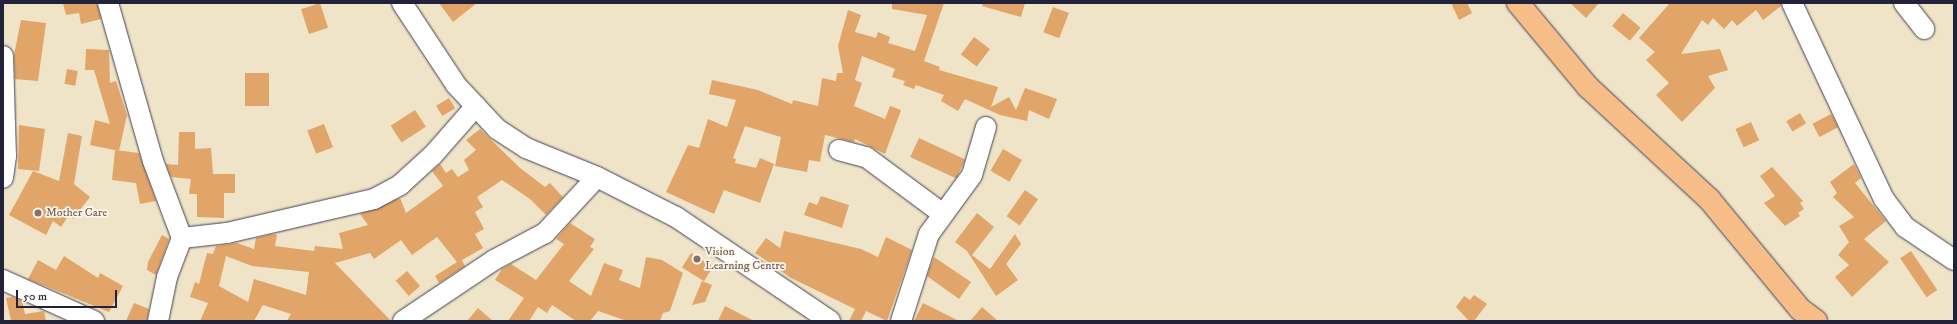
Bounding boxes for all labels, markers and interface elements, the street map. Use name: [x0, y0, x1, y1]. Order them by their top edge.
place label: Mother Care: [46, 206, 107, 220]
marker: Mother Care: [33, 208, 43, 218]
place label: Vision Learning Centre: [705, 245, 785, 273]
marker: Vision Learning Centre: [692, 254, 702, 264]
scale bar: [18, 282, 119, 308]
text: 50 m: [23, 289, 47, 304]

